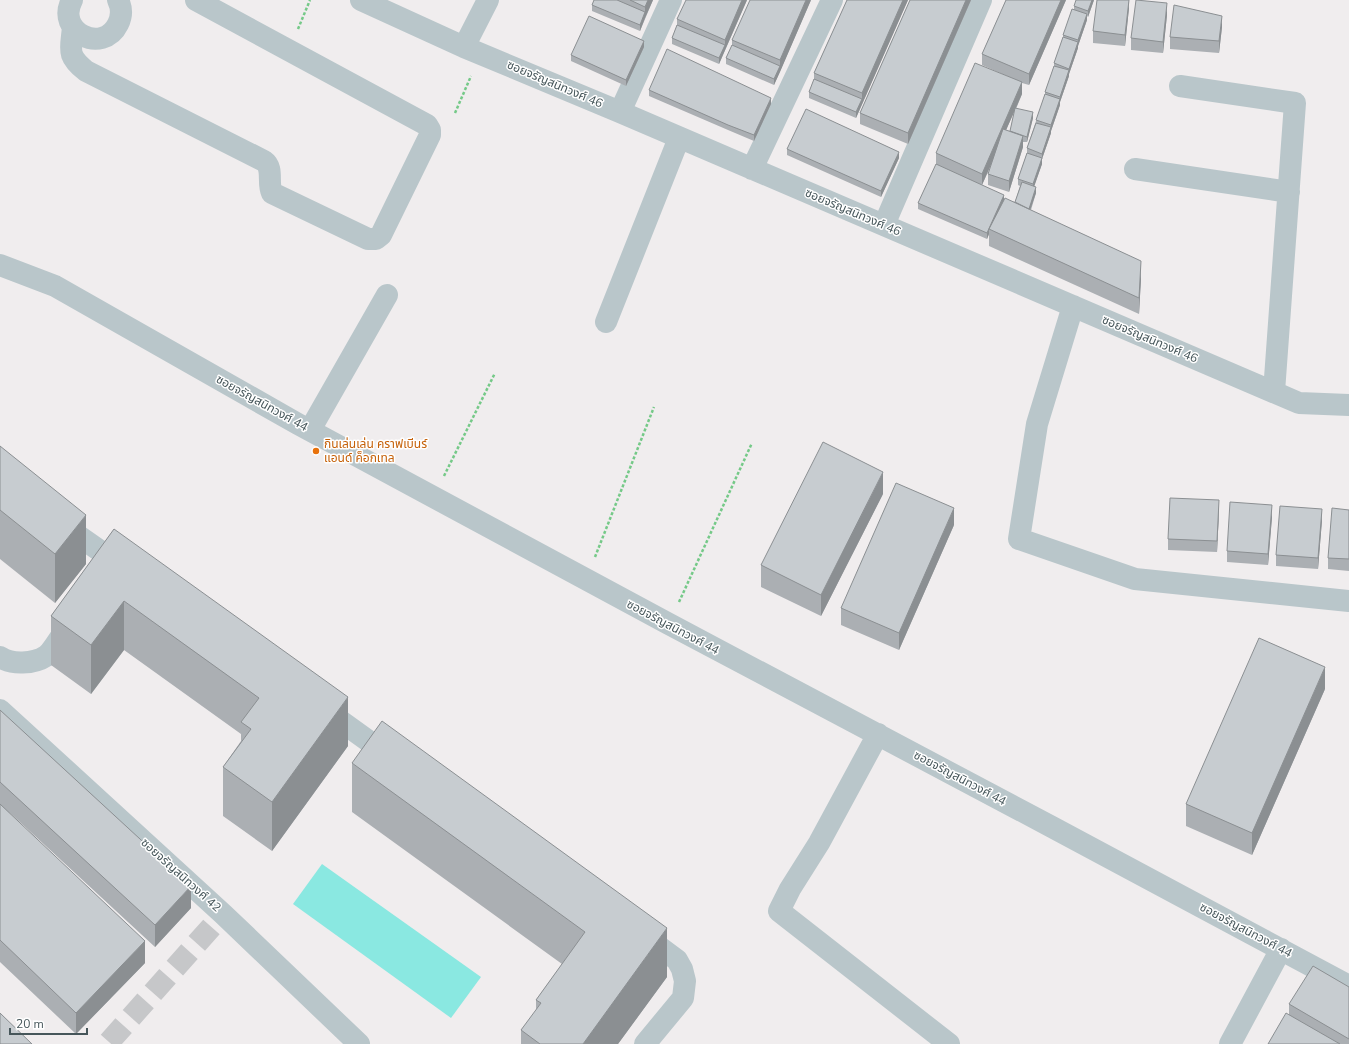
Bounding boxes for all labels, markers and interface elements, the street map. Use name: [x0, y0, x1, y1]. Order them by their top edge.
street label: ซอยจรัญสนิทวงศ์ 46: [505, 57, 605, 111]
street label: ซอยจรัญสนิทวงศ์ 46: [803, 185, 903, 239]
street label: ซอยจรัญสนิทวงศ์ 46: [1100, 312, 1200, 366]
street label: ซอยจรัญสนิทวงศ์ 44: [213, 371, 311, 435]
place label: กินเล่นเล่น คราฟเบีนร์ แอนด์ ค็อกเทล: [324, 436, 428, 466]
marker: กินเล่นเล่น คราฟเบีนร์ แอนด์ ค็อกเทล: [311, 446, 321, 456]
street label: ซอยจรัญสนิทวงศ์ 44: [624, 596, 722, 658]
street label: ซอยจรัญสนิทวงศ์ 44: [911, 747, 1009, 809]
street label: ซอยจรัญสนิทวงศ์ 42: [137, 835, 225, 915]
street label: ซอยจรัญสนิทวงศ์ 44: [1197, 899, 1295, 961]
scale bar: [10, 1010, 87, 1036]
text: 20 m: [16, 1016, 44, 1032]

